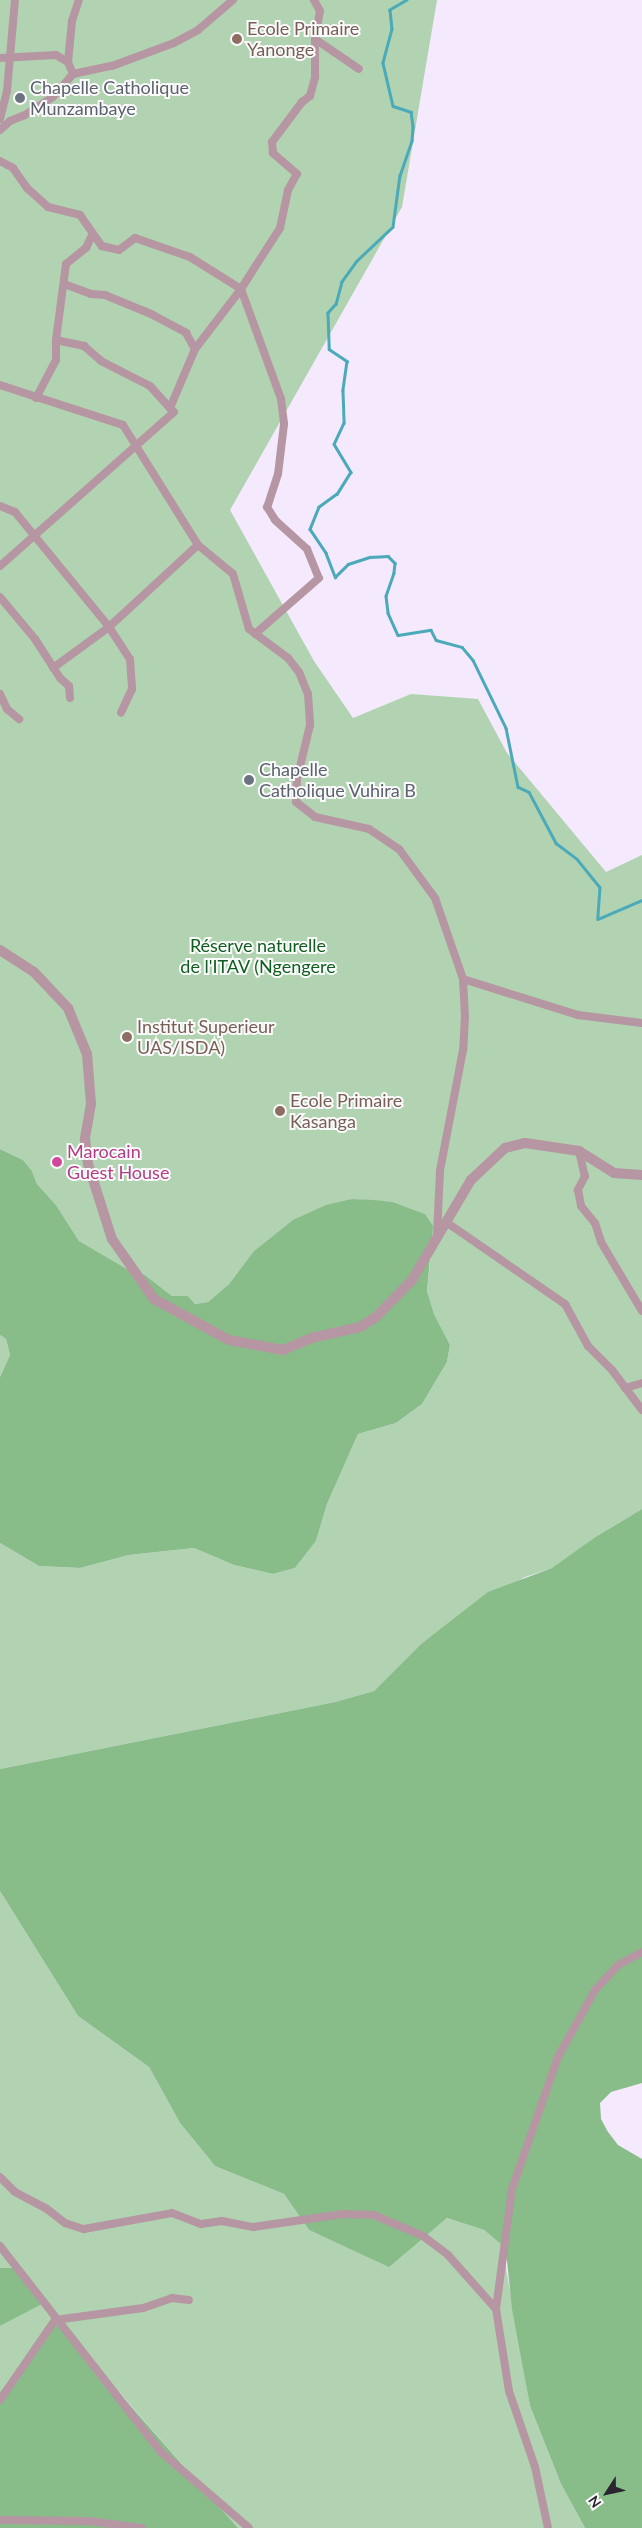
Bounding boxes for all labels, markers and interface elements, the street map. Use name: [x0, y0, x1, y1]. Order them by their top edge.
place label: Ecole Primaire Yanonge: [247, 18, 359, 60]
marker: Ecole Primaire Yanonge: [231, 33, 243, 45]
place label: Chapelle Catholique Munzambaye: [30, 77, 189, 120]
marker: Chapelle Catholique Munzambaye: [14, 92, 26, 104]
place label: Chapelle Catholique Vuhira B: [259, 759, 417, 802]
marker: Chapelle Catholique Vuhira B: [243, 774, 255, 786]
park label: Réserve naturelle de l'ITAV (Ngengere: [180, 935, 336, 978]
place label: Institut Superieur UAS/ISDA): [137, 1016, 275, 1058]
marker: Institut Superieur UAS/ISDA): [121, 1031, 133, 1043]
place label: Ecole Primaire Kasanga: [290, 1090, 402, 1132]
marker: Ecole Primaire Kasanga: [274, 1105, 286, 1117]
place label: Marocain Guest House: [67, 1141, 169, 1184]
marker: Marocain Guest House: [51, 1156, 63, 1168]
north arrow: [582, 2468, 632, 2518]
text: N: [584, 2493, 604, 2511]

